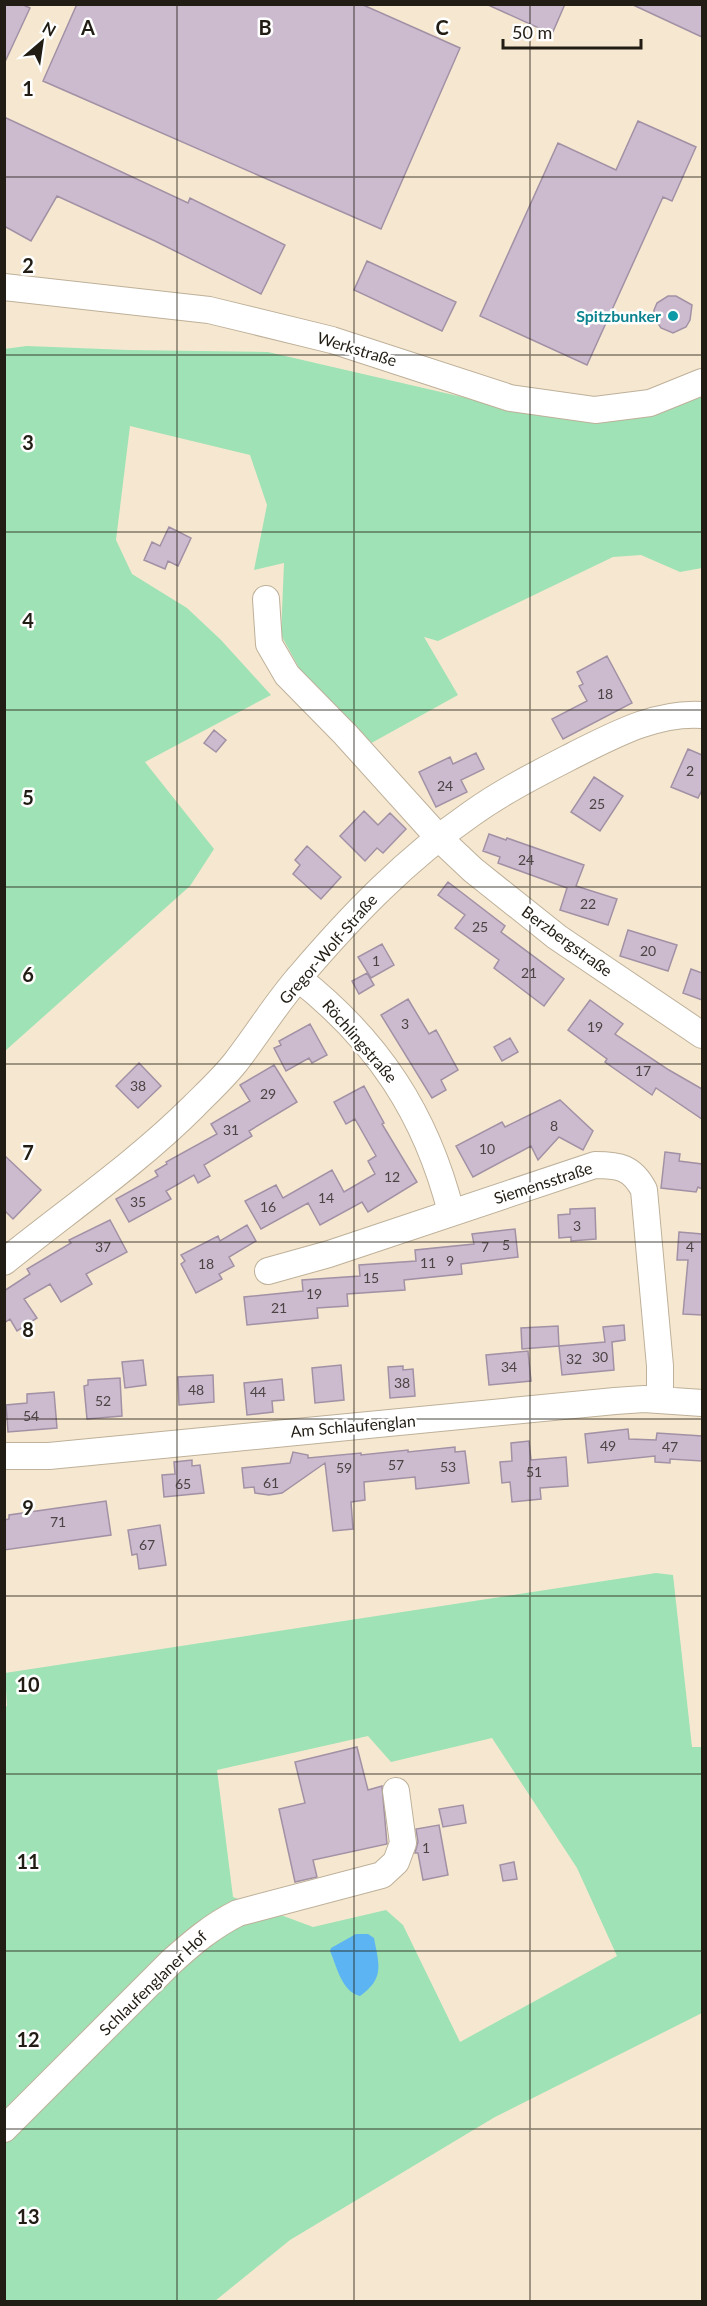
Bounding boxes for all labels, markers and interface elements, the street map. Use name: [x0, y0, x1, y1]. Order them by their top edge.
north arrow: [12, 12, 72, 72]
scale bar: [503, 12, 641, 50]
text: A: [80, 15, 95, 39]
text: B: [258, 15, 272, 39]
text: C: [435, 15, 449, 39]
text: N: [40, 17, 60, 40]
text: 50 m: [512, 21, 552, 43]
text: 1: [22, 76, 34, 100]
text: 2: [22, 253, 34, 277]
place label: Spitzbunker: [576, 306, 661, 325]
marker: Spitzbunker: [666, 309, 680, 323]
street label: Werkstraße: [315, 327, 399, 370]
text: 3: [22, 430, 34, 454]
text: 4: [22, 608, 34, 632]
house number: 18: [597, 685, 613, 702]
house number: 2: [686, 762, 694, 779]
house number: 24: [437, 777, 453, 794]
text: 5: [22, 785, 34, 809]
house number: 25: [589, 795, 605, 812]
house number: 24: [518, 851, 534, 868]
street label: Gregor-Wolf-Straße: [275, 890, 380, 1007]
house number: 22: [580, 895, 596, 912]
street label: Berzbergstraße: [518, 901, 616, 980]
house number: 25: [472, 918, 488, 935]
house number: 20: [640, 942, 656, 959]
house number: 1: [372, 952, 380, 969]
text: 6: [22, 962, 34, 986]
house number: 21: [521, 964, 537, 981]
street label: Röchlingstraße: [319, 995, 402, 1086]
house number: 3: [401, 1015, 409, 1032]
house number: 19: [587, 1018, 603, 1035]
house number: 17: [635, 1062, 651, 1079]
house number: 38: [130, 1077, 146, 1094]
house number: 29: [260, 1085, 276, 1102]
house number: 8: [550, 1117, 558, 1134]
house number: 31: [223, 1121, 239, 1138]
text: 7: [22, 1140, 34, 1164]
house number: 10: [479, 1140, 495, 1157]
street label: Siemensstraße: [491, 1158, 594, 1207]
house number: 12: [384, 1168, 400, 1185]
house number: 14: [318, 1189, 334, 1206]
house number: 35: [130, 1193, 146, 1210]
house number: 16: [260, 1198, 276, 1215]
house number: 3: [573, 1217, 581, 1234]
house number: 5: [502, 1236, 510, 1253]
house number: 37: [95, 1238, 111, 1255]
house number: 7: [481, 1238, 489, 1255]
house number: 4: [686, 1238, 694, 1255]
house number: 9: [446, 1252, 454, 1269]
house number: 11: [420, 1254, 436, 1271]
house number: 18: [198, 1255, 214, 1272]
house number: 15: [363, 1269, 379, 1286]
house number: 19: [306, 1285, 322, 1302]
house number: 21: [271, 1299, 287, 1316]
text: 8: [22, 1317, 34, 1341]
house number: 30: [592, 1348, 608, 1365]
house number: 32: [566, 1350, 582, 1367]
house number: 34: [501, 1358, 517, 1375]
house number: 38: [394, 1374, 410, 1391]
house number: 48: [188, 1381, 204, 1398]
house number: 44: [250, 1383, 266, 1400]
house number: 52: [95, 1392, 111, 1409]
house number: 54: [23, 1407, 39, 1424]
street label: Am Schlaufenglan: [290, 1411, 416, 1440]
house number: 49: [600, 1437, 616, 1454]
house number: 47: [662, 1438, 678, 1455]
house number: 57: [388, 1456, 404, 1473]
house number: 53: [440, 1458, 456, 1475]
house number: 59: [336, 1459, 352, 1476]
house number: 51: [526, 1463, 542, 1480]
house number: 61: [263, 1474, 279, 1491]
house number: 65: [175, 1475, 191, 1492]
text: 9: [22, 1495, 34, 1519]
house number: 71: [50, 1513, 66, 1530]
house number: 67: [139, 1536, 155, 1553]
text: 10: [16, 1672, 40, 1696]
house number: 1: [422, 1839, 430, 1856]
text: 11: [16, 1849, 40, 1873]
street label: Schlaufenglaner Hof: [95, 1926, 211, 2039]
text: 12: [16, 2027, 40, 2051]
text: 13: [16, 2204, 40, 2228]

